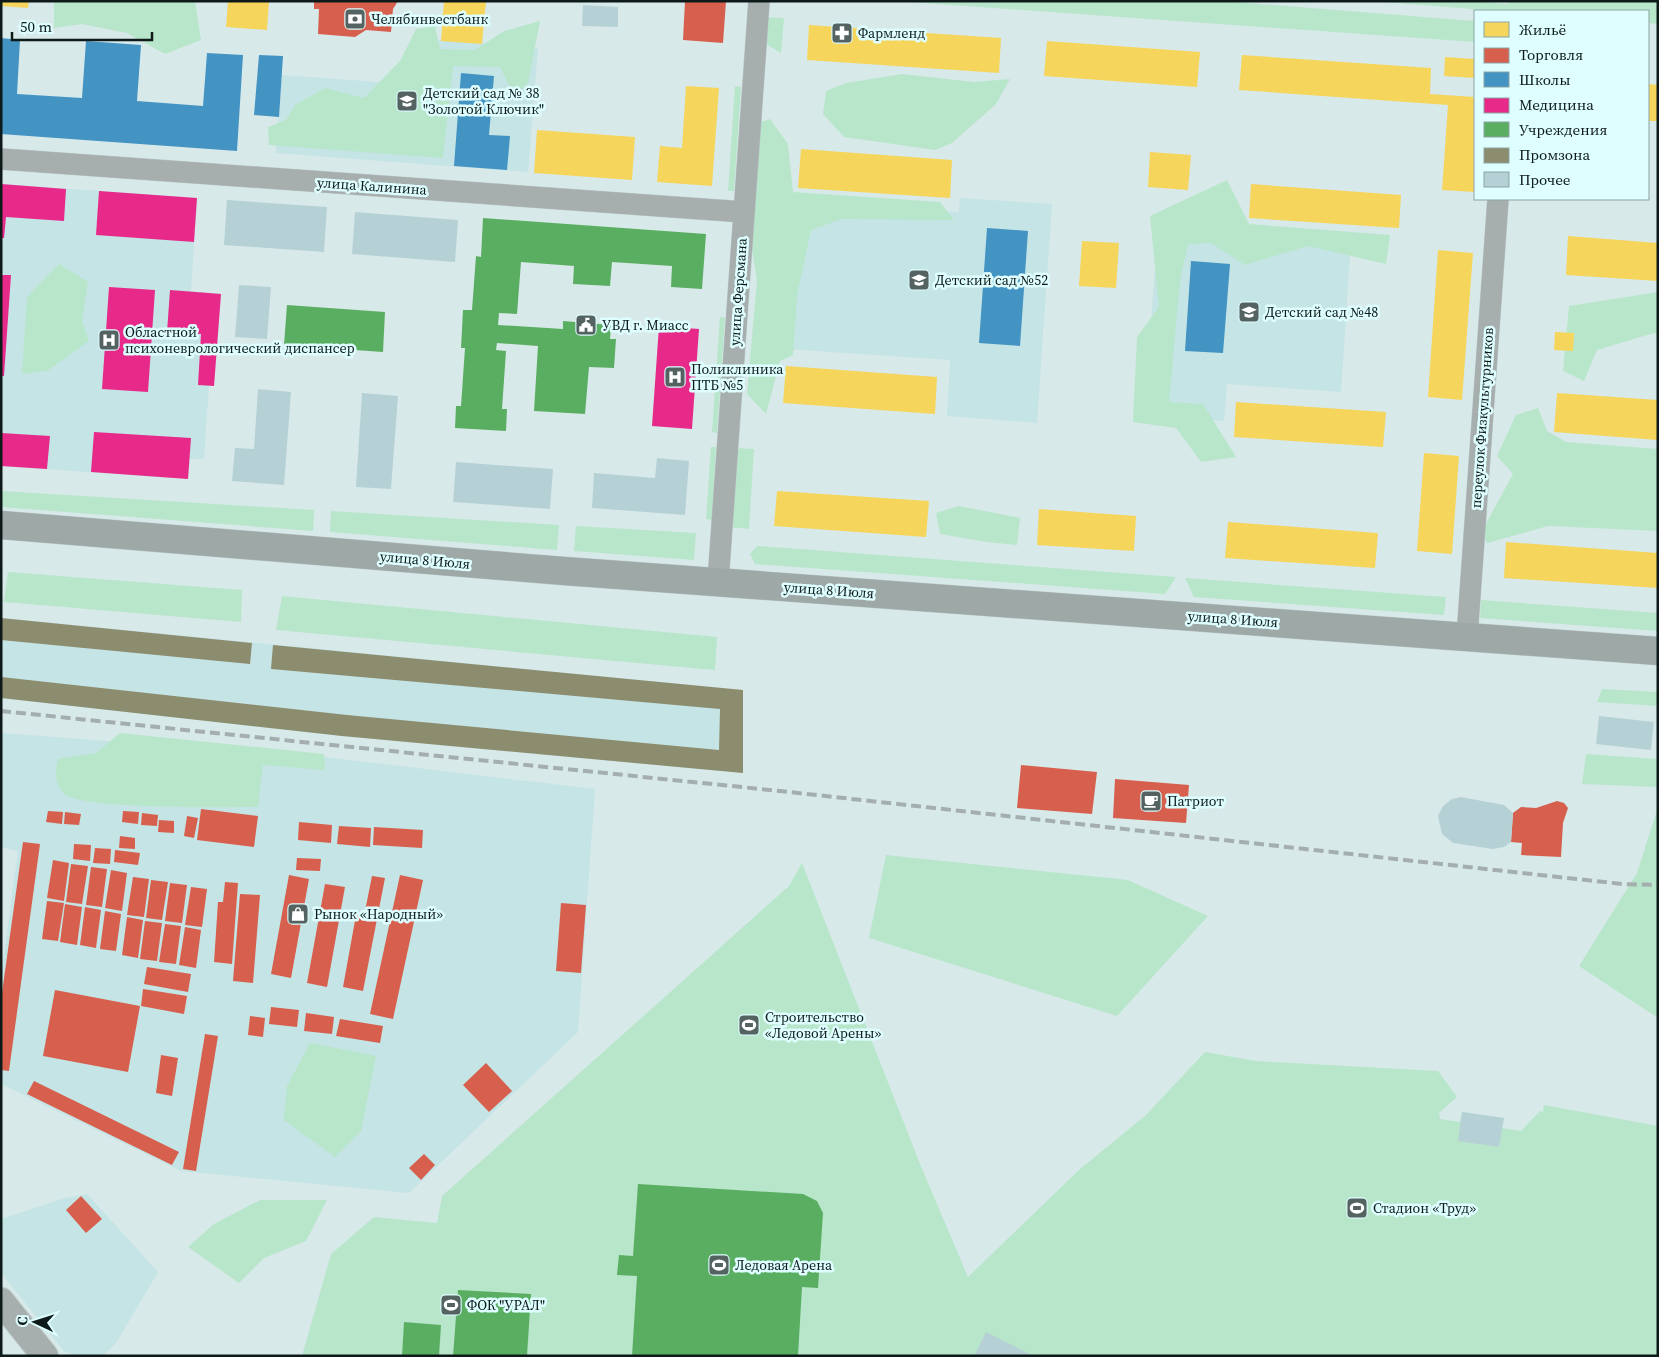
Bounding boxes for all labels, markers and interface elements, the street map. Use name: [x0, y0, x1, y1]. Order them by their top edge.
bank icon: Челябинвестбанк: [343, 7, 367, 31]
place label: Челябинвестбанк: [371, 9, 488, 29]
scale bar: [12, 10, 152, 42]
legend: [1474, 10, 1649, 200]
text: 50 m: [20, 16, 52, 37]
text: Жильё: [1519, 19, 1567, 40]
pharmacy icon: Фармленд: [830, 21, 854, 45]
place label: Фармленд: [858, 23, 925, 43]
text: Торговля: [1519, 44, 1583, 65]
text: Школы: [1519, 69, 1570, 90]
place label: Детский сад № 38 "Золотой Ключик": [423, 83, 544, 119]
school or university icon: Детский сад № 38 "Золотой Ключик": [395, 89, 419, 113]
text: Медицина: [1519, 94, 1594, 115]
text: Учреждения: [1519, 119, 1607, 140]
text: Промзона: [1519, 144, 1590, 165]
text: Прочее: [1519, 169, 1571, 190]
street label: улица Калинина: [316, 172, 428, 200]
street label: улица Ферсмана: [724, 236, 752, 347]
school or university icon: Детский сад №52: [907, 268, 931, 292]
place label: Детский сад №52: [935, 270, 1048, 290]
school or university icon: Детский сад №48: [1237, 300, 1261, 324]
place label: Детский сад №48: [1265, 302, 1378, 322]
public building icon: УВД г. Миасс: [574, 313, 598, 337]
place label: УВД г. Миасс: [602, 315, 689, 335]
place label: Областной психоневрологический диспансер: [125, 322, 355, 358]
street label: переулок Физкультурников: [1466, 327, 1498, 509]
hospital icon: Областной психоневрологический диспансер: [97, 328, 121, 352]
place label: Поликлиника ПТБ №5: [691, 359, 784, 395]
hospital icon: Поликлиника ПТБ №5: [663, 365, 687, 389]
street label: улица 8 Июля: [379, 546, 471, 574]
street label: улица 8 Июля: [783, 577, 875, 603]
street label: улица 8 Июля: [1187, 606, 1279, 632]
cafe icon: Патриот: [1139, 789, 1163, 813]
place label: Патриот: [1167, 791, 1225, 811]
shop icon: Рынок «Народный»: [286, 902, 310, 926]
place label: Рынок «Народный»: [314, 904, 443, 924]
place label: Строительство «Ледовой Арены»: [765, 1007, 881, 1043]
sports icon: Строительство «Ледовой Арены»: [737, 1013, 761, 1037]
sports icon: Стадион «Труд»: [1345, 1196, 1369, 1220]
place label: Стадион «Труд»: [1373, 1198, 1476, 1218]
sports icon: Ледовая Арена: [707, 1253, 731, 1277]
place label: Ледовая Арена: [735, 1255, 833, 1275]
sports icon: ФОК "УРАЛ": [439, 1293, 463, 1317]
place label: ФОК "УРАЛ": [467, 1295, 545, 1315]
north arrow: [10, 1297, 60, 1347]
text: С: [12, 1316, 32, 1326]

